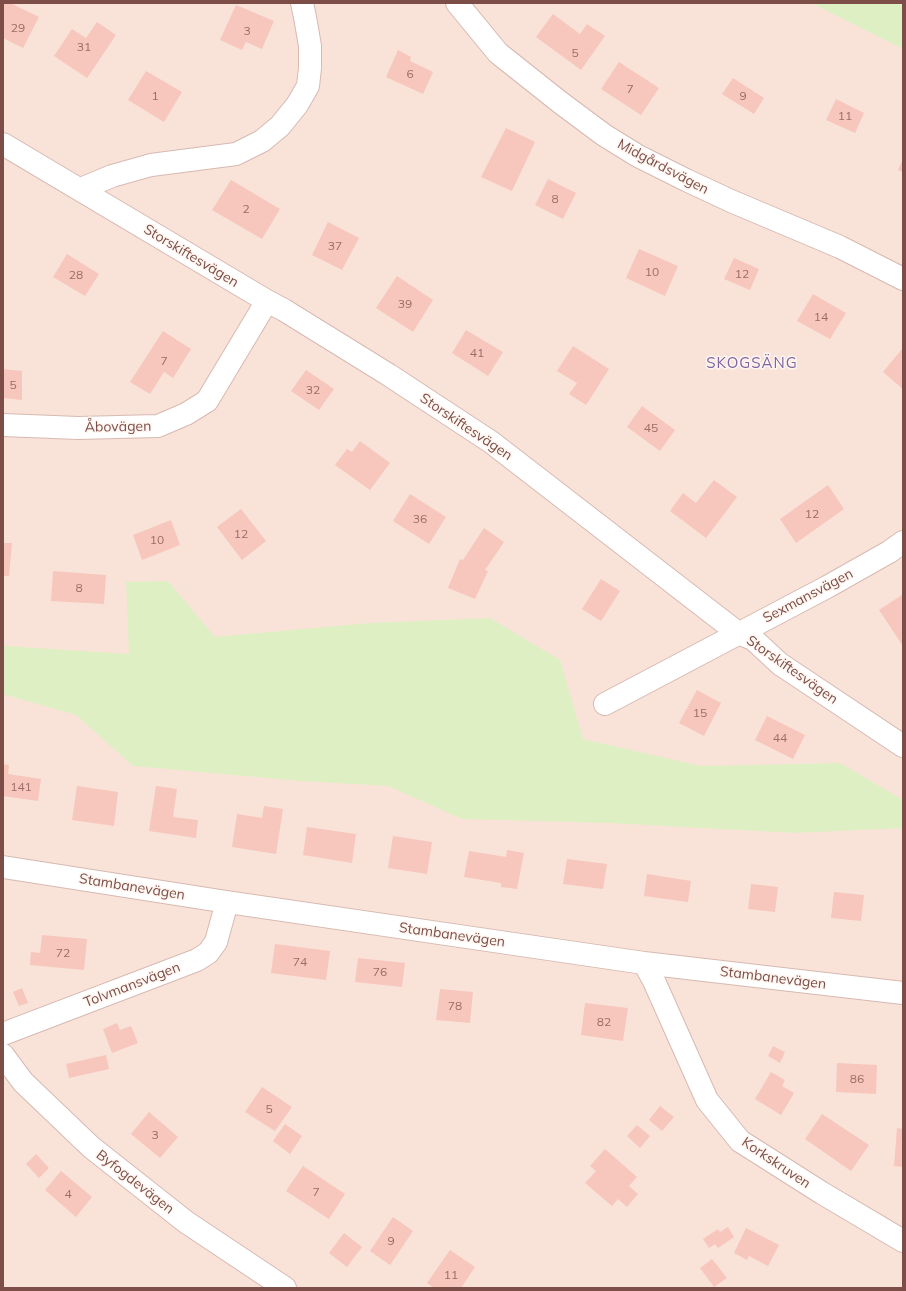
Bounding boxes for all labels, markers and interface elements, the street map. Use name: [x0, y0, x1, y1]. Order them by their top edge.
house number: 29: [11, 21, 25, 35]
house number: 3: [243, 24, 251, 38]
house number: 31: [77, 40, 91, 54]
house number: 5: [571, 46, 579, 60]
house number: 6: [406, 67, 414, 81]
house number: 7: [626, 82, 634, 96]
house number: 1: [151, 89, 159, 103]
house number: 9: [739, 89, 747, 103]
house number: 11: [838, 109, 852, 123]
street label: Midgårdsvägen: [615, 136, 711, 198]
house number: 8: [551, 192, 559, 206]
house number: 2: [242, 202, 250, 216]
street label: Storskiftesvägen: [140, 221, 242, 291]
house number: 37: [328, 239, 342, 253]
house number: 10: [645, 265, 659, 279]
house number: 12: [735, 267, 749, 281]
house number: 28: [69, 268, 83, 282]
house number: 39: [398, 297, 412, 311]
house number: 14: [814, 310, 828, 324]
house number: 41: [470, 346, 484, 360]
house number: 7: [160, 354, 168, 368]
district label: SKOGSÄNG: [706, 354, 798, 372]
house number: 5: [9, 378, 17, 392]
house number: 32: [306, 383, 320, 397]
street label: Storskiftesvägen: [417, 390, 515, 464]
street label: Åbovägen: [85, 418, 151, 436]
house number: 45: [644, 421, 658, 435]
house number: 12: [805, 507, 819, 521]
house number: 36: [413, 512, 427, 526]
house number: 12: [234, 527, 248, 541]
house number: 10: [150, 533, 164, 547]
street label: Sexmansvägen: [760, 565, 856, 627]
house number: 8: [75, 581, 83, 595]
street label: Storskiftesvägen: [743, 632, 841, 708]
house number: 15: [693, 706, 707, 720]
house number: 44: [773, 731, 787, 745]
house number: 141: [10, 780, 32, 794]
street label: Stambanevägen: [78, 870, 186, 904]
street label: Stambanevägen: [398, 919, 506, 951]
house number: 72: [56, 946, 70, 960]
house number: 74: [293, 955, 307, 969]
street label: Tolvmansvägen: [81, 959, 183, 1011]
street label: Stambanevägen: [719, 963, 827, 993]
house number: 76: [373, 965, 387, 979]
house number: 78: [448, 999, 462, 1013]
house number: 82: [597, 1015, 611, 1029]
house number: 86: [850, 1072, 864, 1086]
house number: 5: [265, 1102, 273, 1116]
house number: 3: [151, 1128, 159, 1142]
street label: Korkskruven: [738, 1134, 814, 1192]
street label: Byfogdevägen: [93, 1146, 177, 1218]
house number: 7: [312, 1185, 320, 1199]
house number: 4: [64, 1187, 72, 1201]
house number: 9: [387, 1234, 395, 1248]
house number: 11: [444, 1268, 458, 1282]

